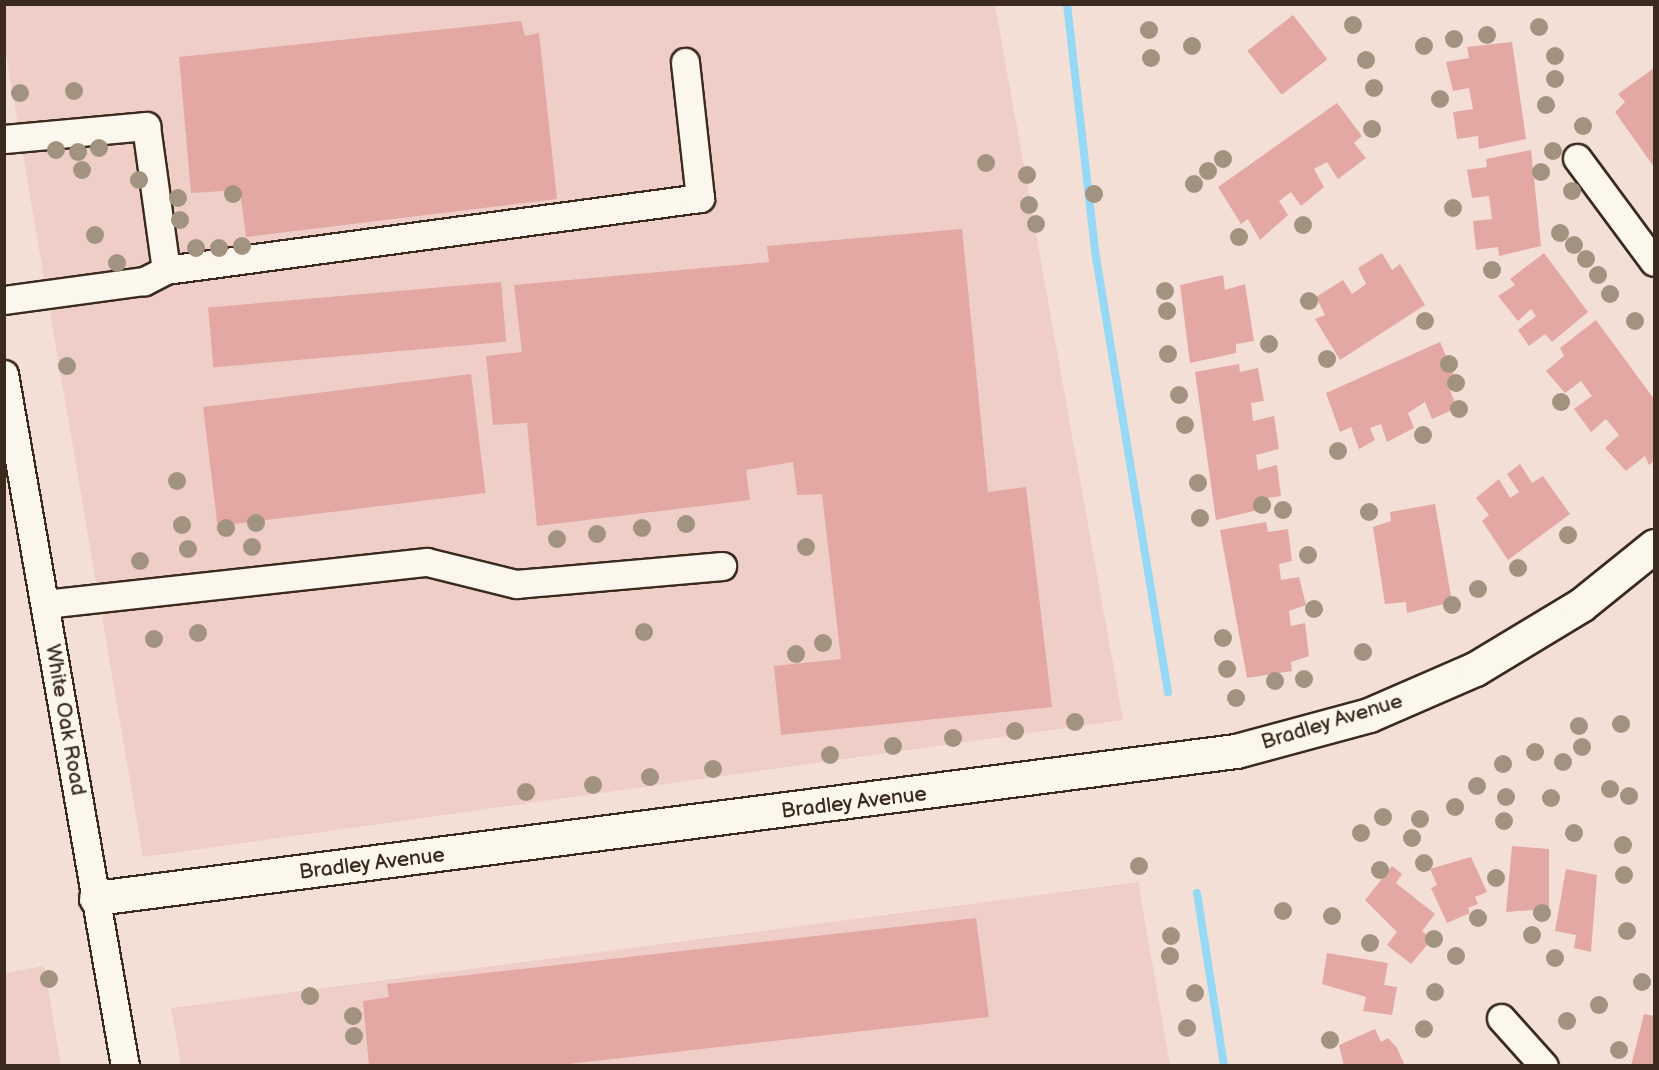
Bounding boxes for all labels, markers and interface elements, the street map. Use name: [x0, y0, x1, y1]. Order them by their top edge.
street label: White Oak Road: [39, 642, 91, 798]
street label: Bradley Avenue: [1258, 688, 1406, 756]
street label: Bradley Avenue: [779, 781, 929, 825]
street label: Bradley Avenue: [297, 842, 447, 886]

